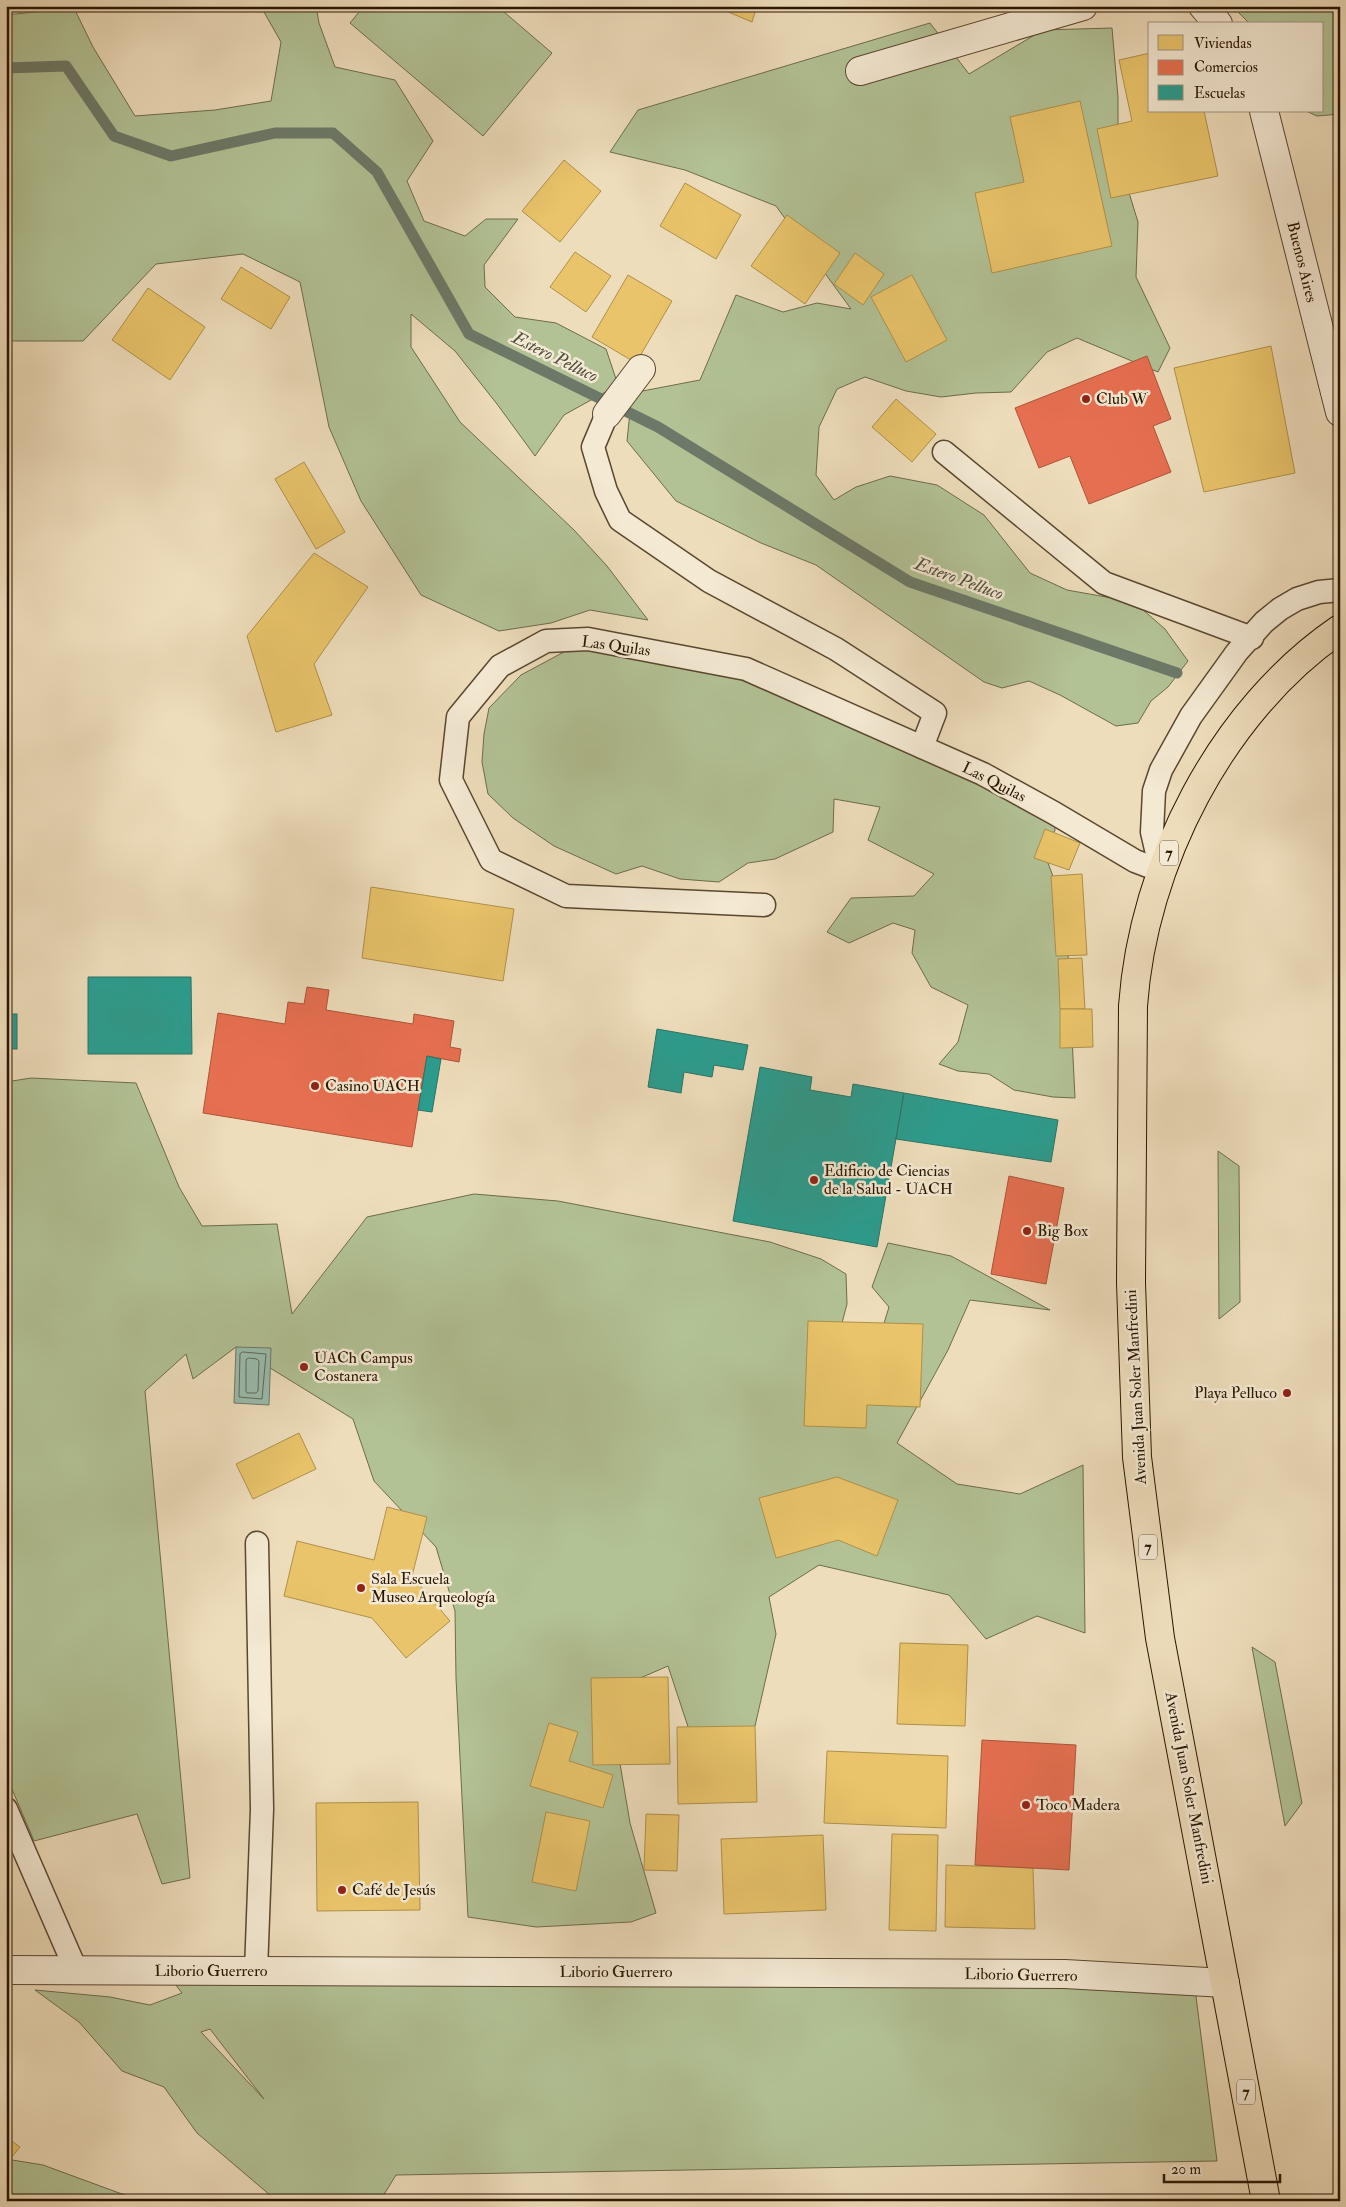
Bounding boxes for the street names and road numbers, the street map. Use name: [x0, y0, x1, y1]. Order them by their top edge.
street label: Buenos Aires: [1282, 219, 1322, 305]
street label: Las Quilas: [580, 631, 652, 661]
street label: Las Quilas: [959, 757, 1029, 807]
road number: 7: [1160, 840, 1178, 866]
street label: Avenida Juan Soler Manfredini: [1121, 1289, 1152, 1486]
road number: 7: [1139, 1534, 1157, 1560]
street label: Avenida Juan Soler Manfredini: [1159, 1689, 1217, 1886]
street label: Liborio Guerrero: [154, 1961, 268, 1981]
street label: Liborio Guerrero: [559, 1962, 673, 1982]
street label: Liborio Guerrero: [964, 1964, 1078, 1986]
road number: 7: [1237, 2080, 1255, 2104]

